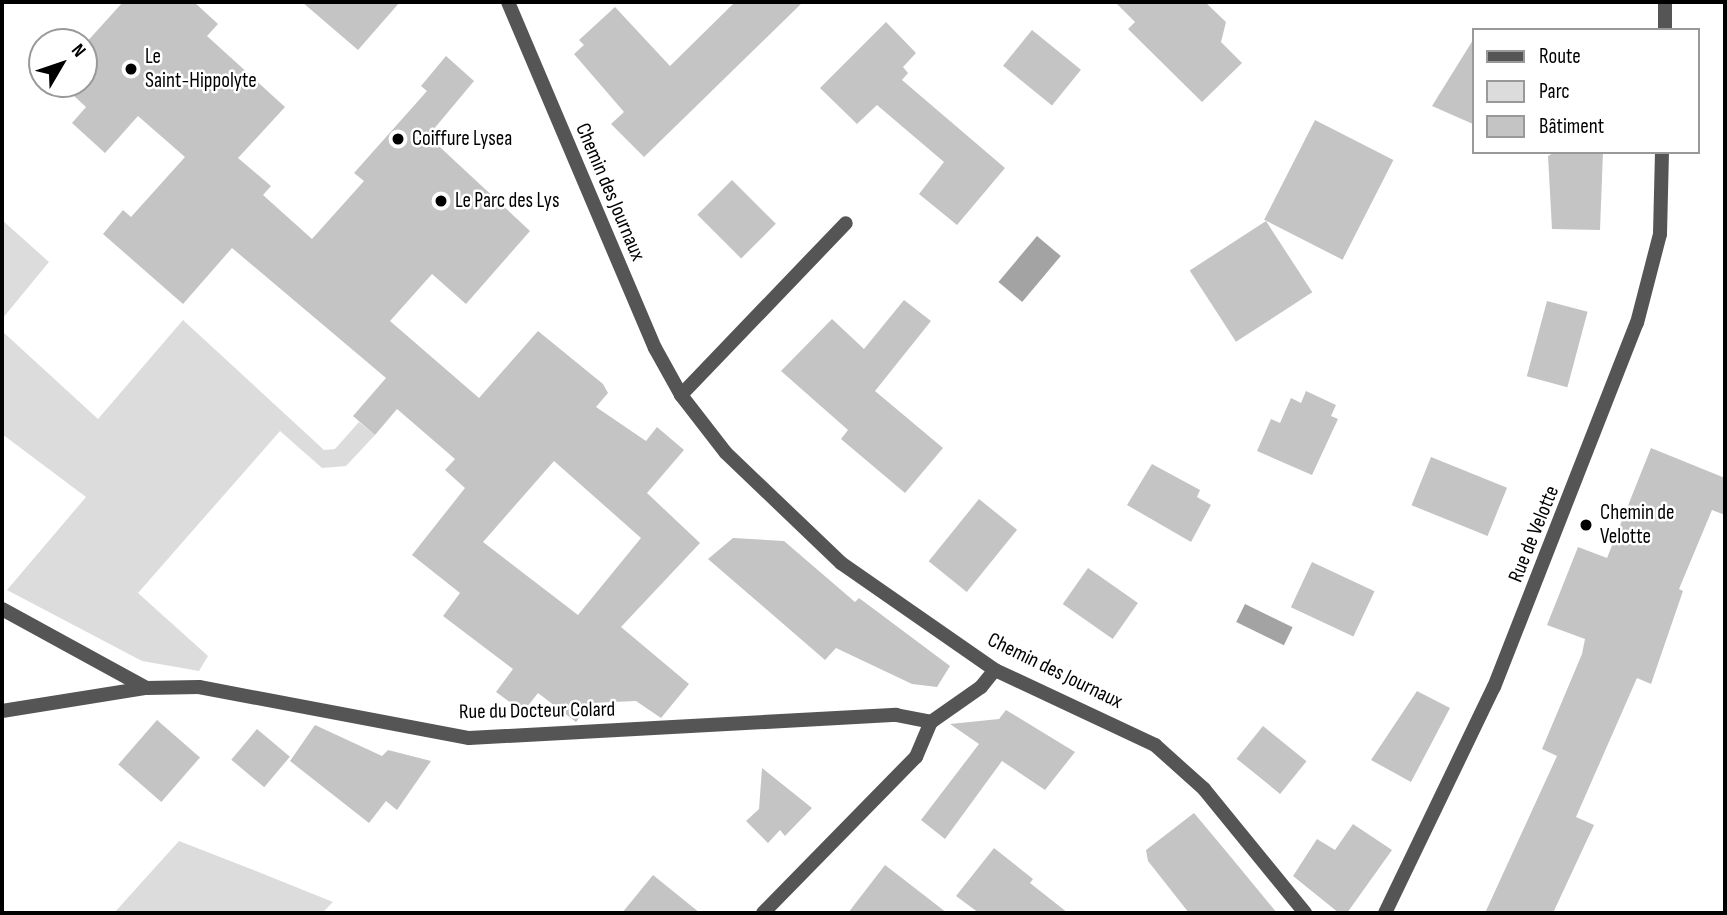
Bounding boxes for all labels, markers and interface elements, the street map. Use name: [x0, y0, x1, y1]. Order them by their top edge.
north arrow: [28, 28, 98, 98]
legend: [1472, 28, 1699, 154]
text: N: [66, 40, 90, 62]
place label: Le Saint-Hippolyte: [145, 44, 257, 94]
text: Route: [1539, 44, 1581, 69]
marker: Le Saint-Hippolyte: [123, 61, 139, 77]
text: Parc: [1539, 79, 1570, 104]
text: Bâtiment: [1539, 114, 1604, 139]
street label: Chemin des Journaux: [570, 119, 650, 265]
place label: Coiffure Lysea: [412, 126, 512, 152]
marker: Coiffure Lysea: [390, 131, 406, 147]
place label: Le Parc des Lys: [455, 188, 559, 214]
marker: Le Parc des Lys: [433, 193, 449, 209]
street label: Rue de Velotte: [1503, 482, 1565, 586]
place label: Chemin de Velotte: [1600, 500, 1675, 550]
marker: Chemin de Velotte: [1578, 517, 1594, 533]
street label: Chemin des Journaux: [983, 627, 1127, 715]
street label: Rue du Docteur Colard: [459, 697, 615, 725]

